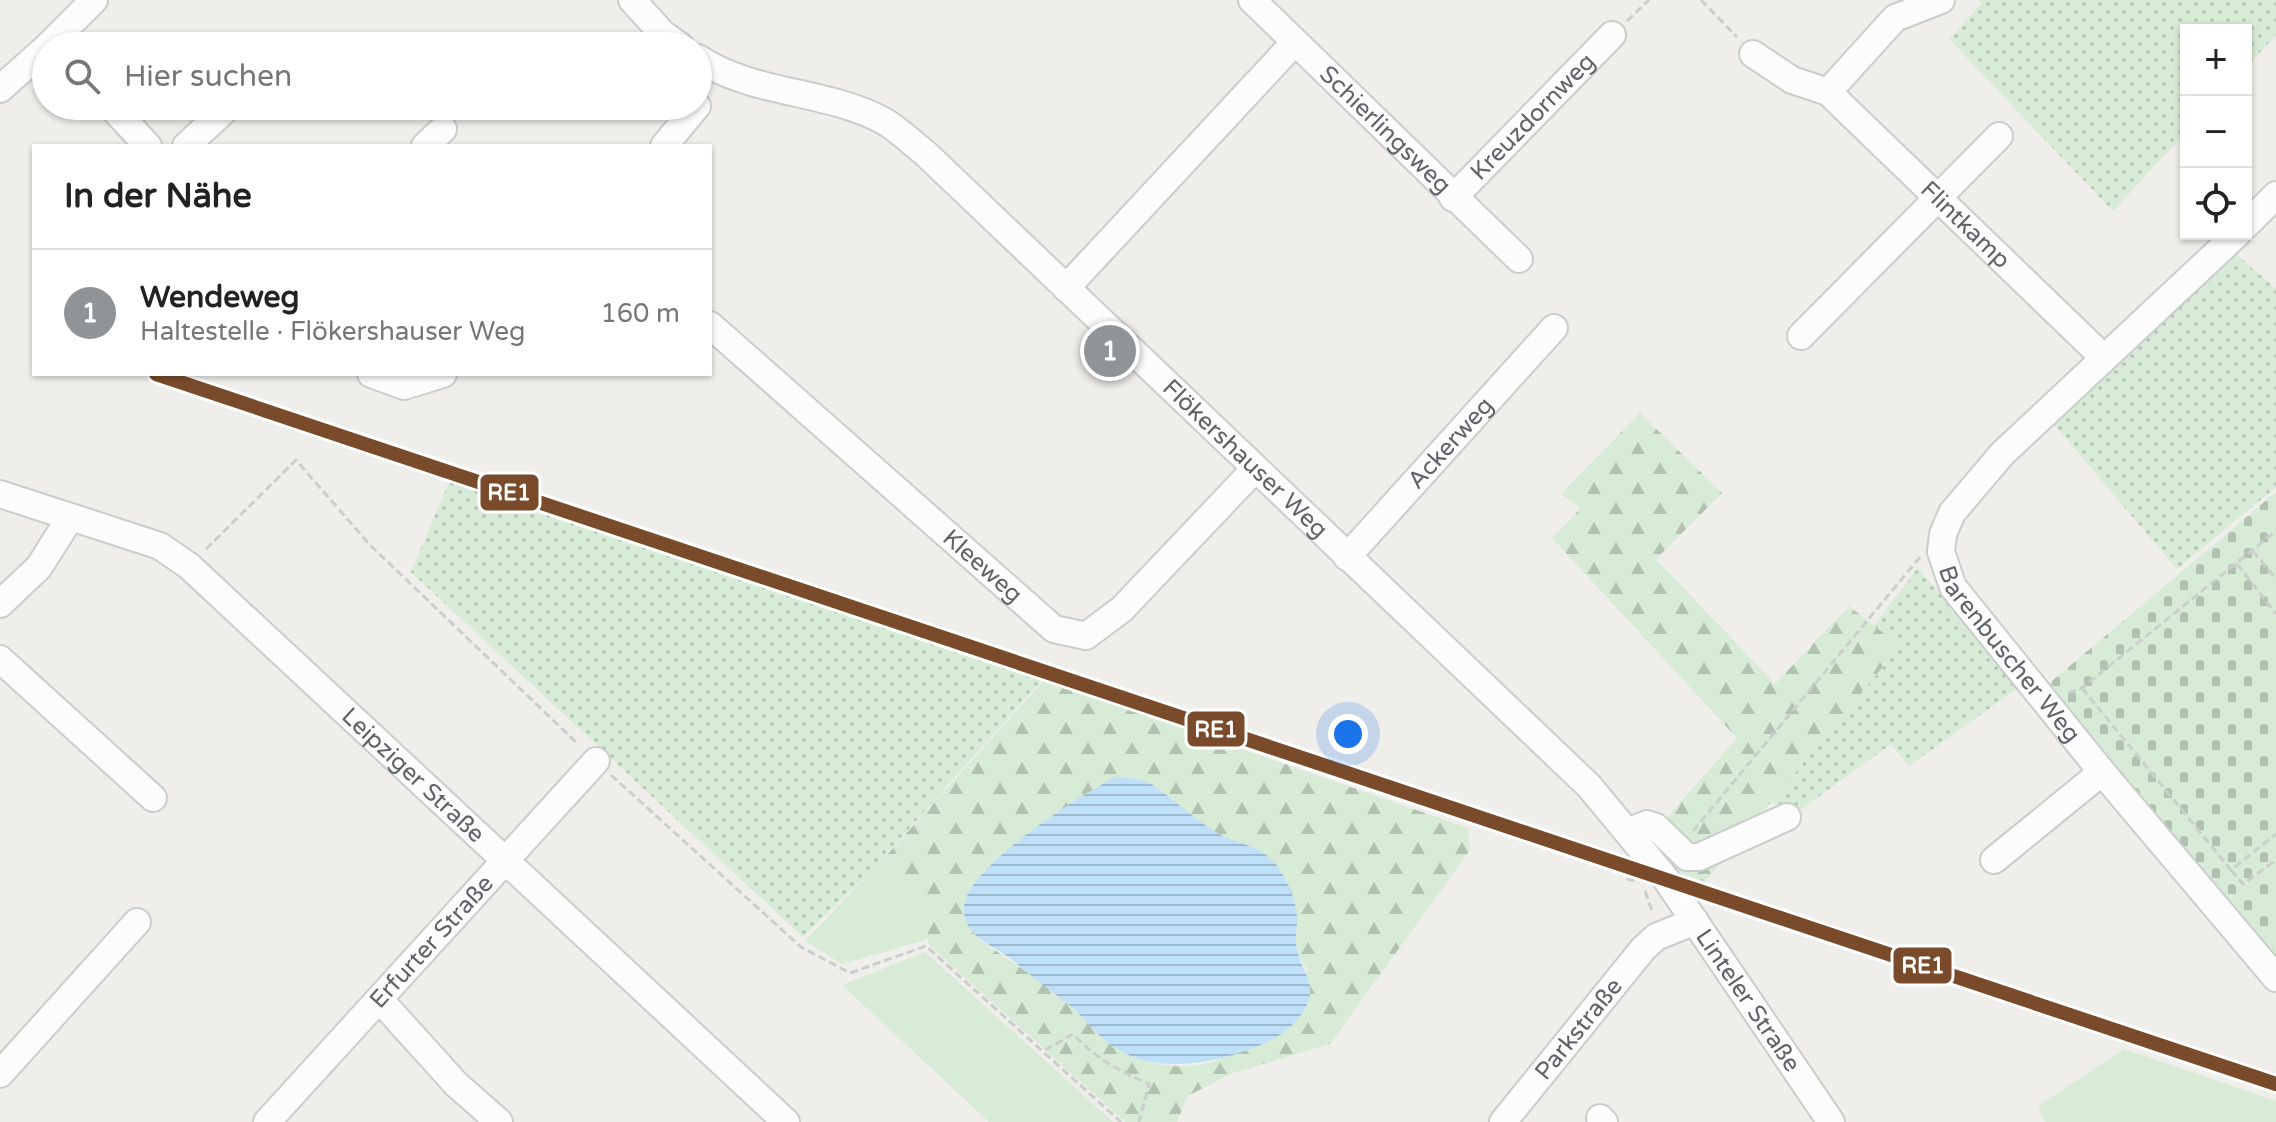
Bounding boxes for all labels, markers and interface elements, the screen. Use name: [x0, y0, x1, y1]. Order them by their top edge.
map controls: [2180, 24, 2252, 240]
button: +: [2180, 24, 2252, 96]
search box: [32, 32, 712, 120]
street label: Kreuzdornweg: [1464, 47, 1601, 186]
icon: search: [60, 54, 104, 98]
text: Hier suchen: [124, 58, 292, 95]
street label: Schierlingsweg: [1314, 59, 1457, 200]
button: −: [2180, 96, 2252, 168]
button: locate: [2180, 168, 2252, 240]
street label: Flintkamp: [1915, 175, 2017, 274]
text: In der Nähe: [64, 176, 252, 217]
text: Wendeweg: [140, 279, 299, 316]
text: 1: [82, 298, 98, 329]
text: 160 m: [600, 298, 680, 329]
text: Haltestelle · Flökershauser Weg: [140, 316, 525, 347]
pin: 1: [1084, 321, 1136, 381]
street label: Flökershauser Weg: [1157, 373, 1334, 544]
street label: Ackerweg: [1401, 391, 1499, 495]
line badge: RE1: [479, 473, 540, 512]
text: RE1: [487, 480, 531, 506]
street label: Kleeweg: [937, 523, 1029, 609]
street label: Barenbuscher Weg: [1932, 562, 2087, 748]
street label: Leipziger Straße: [336, 701, 491, 849]
line badge: RE1: [1186, 710, 1246, 748]
your location: [1328, 714, 1368, 754]
text: RE1: [1194, 717, 1238, 743]
street label: Erfurter Straße: [363, 869, 499, 1014]
street label: Linteler Straße: [1690, 923, 1807, 1077]
line badge: RE1: [1892, 946, 1953, 985]
text: RE1: [1901, 953, 1945, 979]
street label: Parkstraße: [1529, 972, 1628, 1086]

